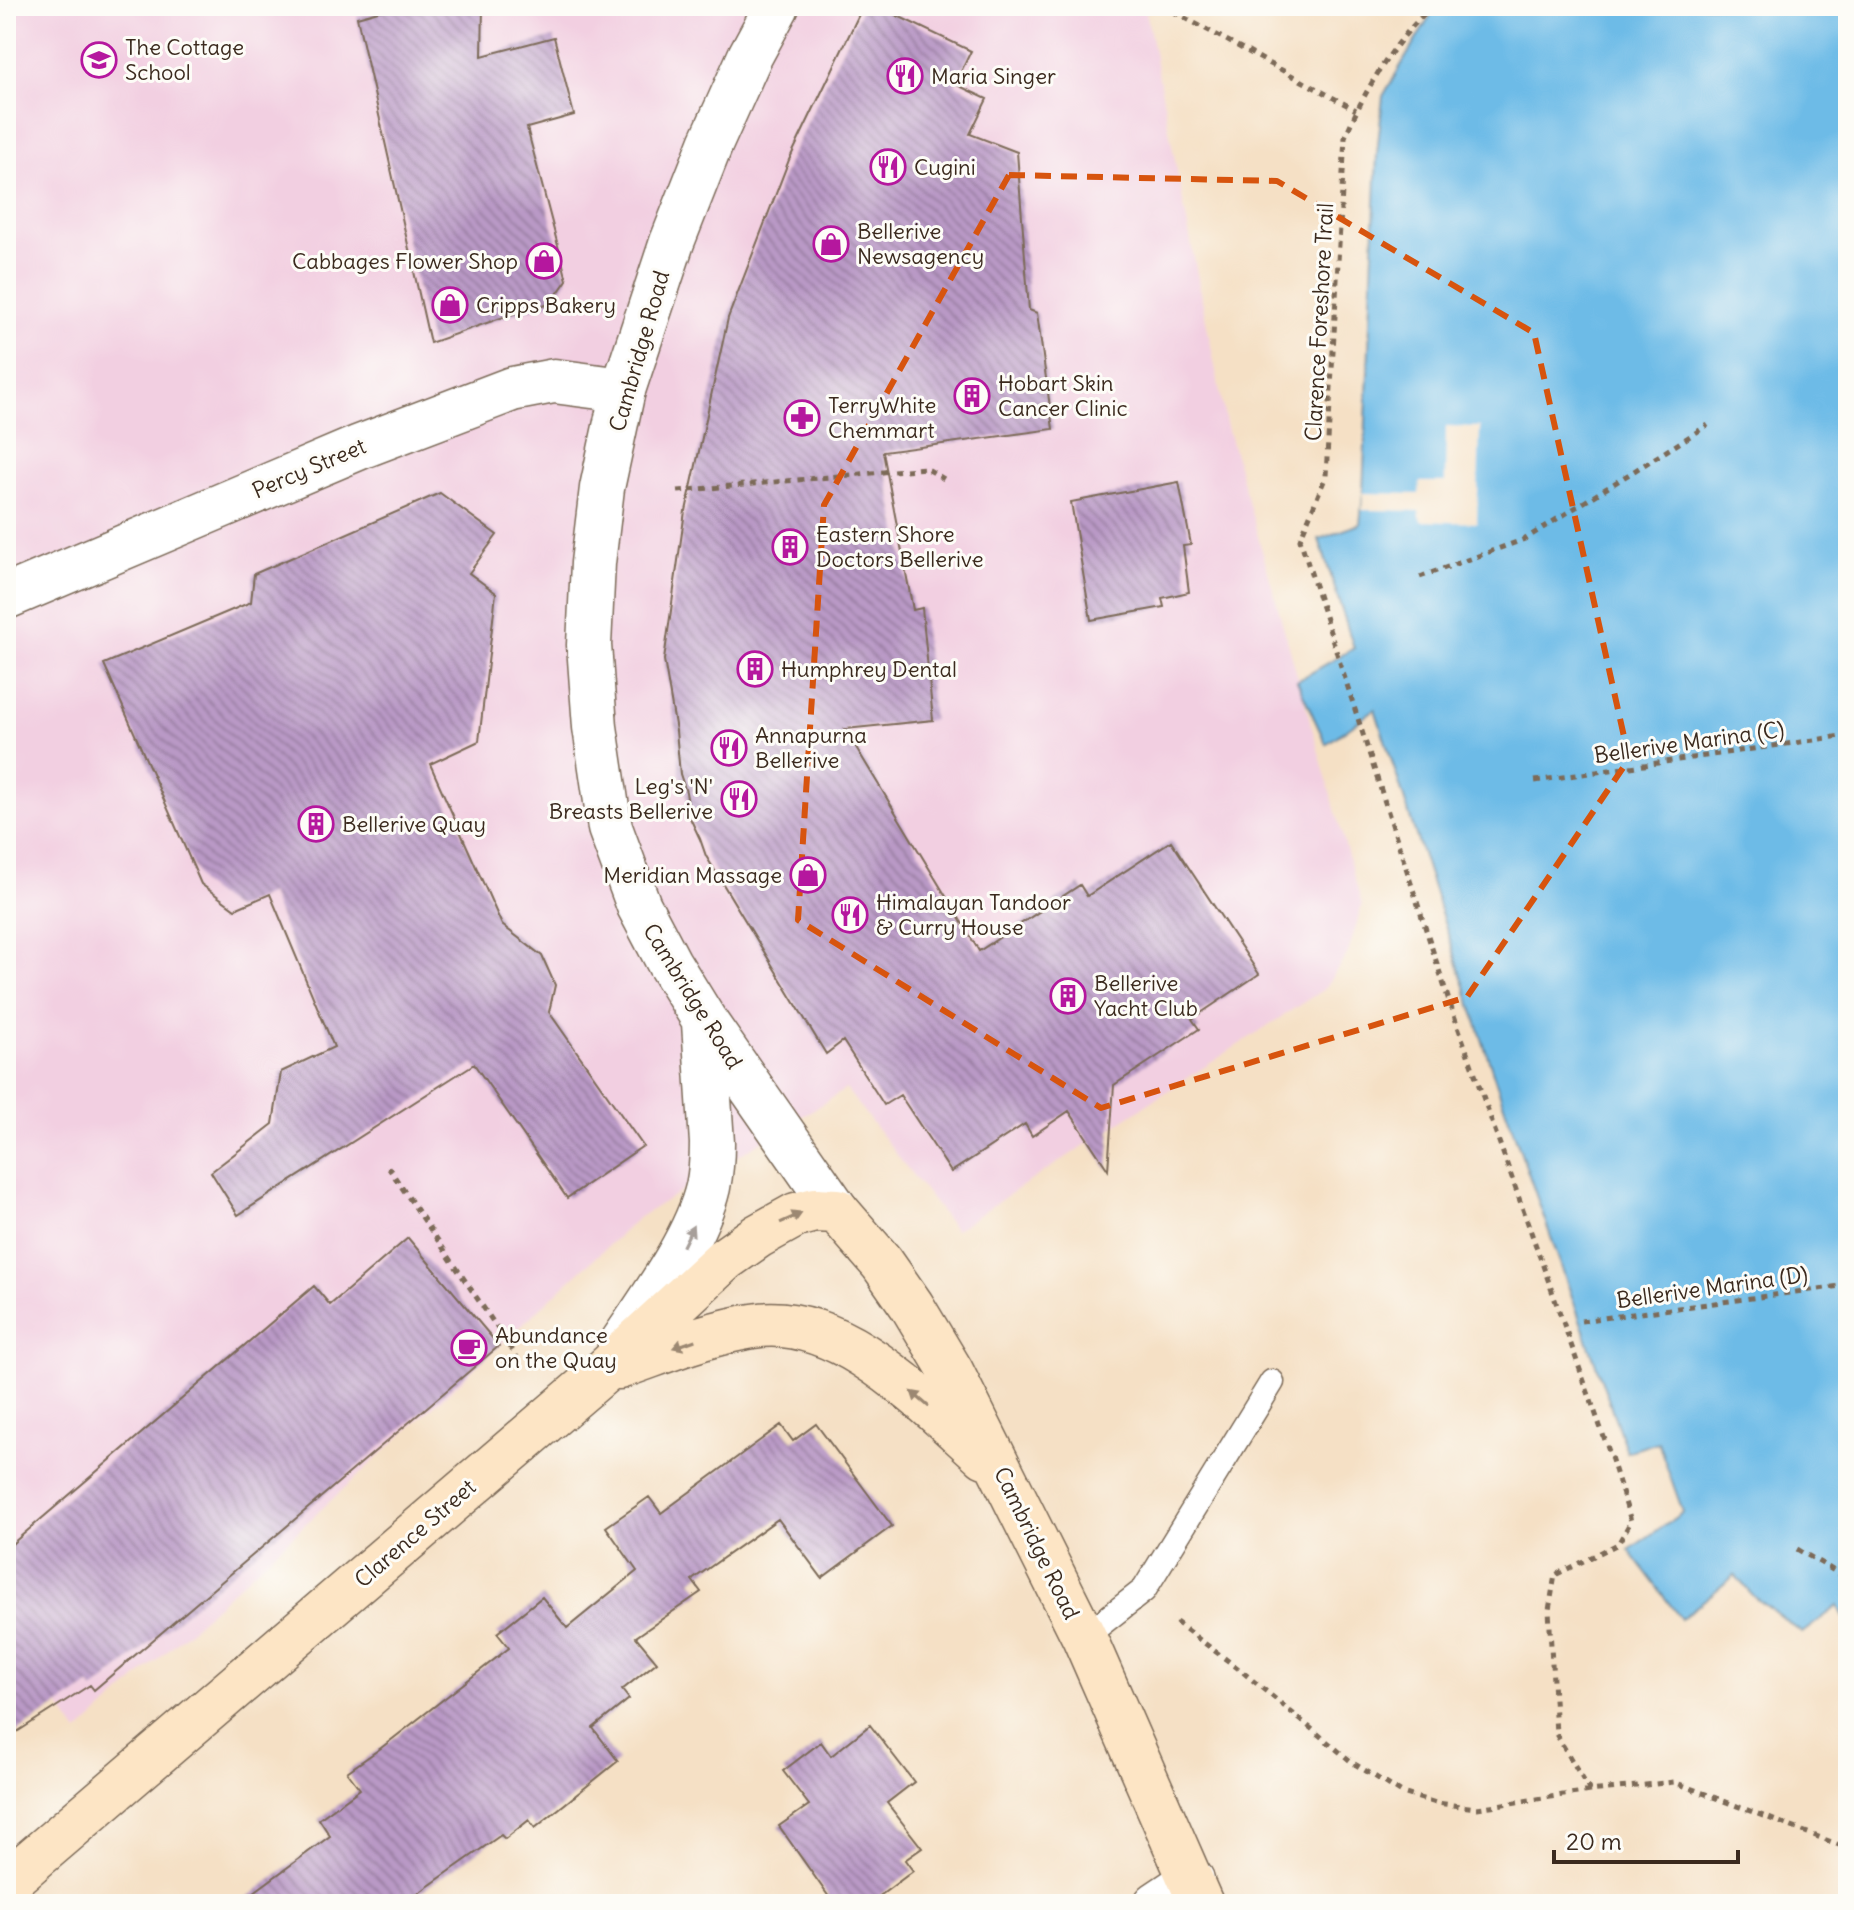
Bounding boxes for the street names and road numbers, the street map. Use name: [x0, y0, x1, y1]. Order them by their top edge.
street label: Clarence Foreshore Trail: [1299, 202, 1339, 442]
street label: Cambridge Road: [603, 267, 675, 435]
street label: Percy Street: [248, 432, 370, 504]
street label: Bellerive Marina (C): [1592, 715, 1786, 769]
street label: Cambridge Road: [637, 918, 749, 1074]
street label: Bellerive Marina (D): [1615, 1260, 1809, 1314]
street label: Cambridge Road: [988, 1462, 1086, 1624]
street label: Clarence Street: [349, 1473, 481, 1593]

